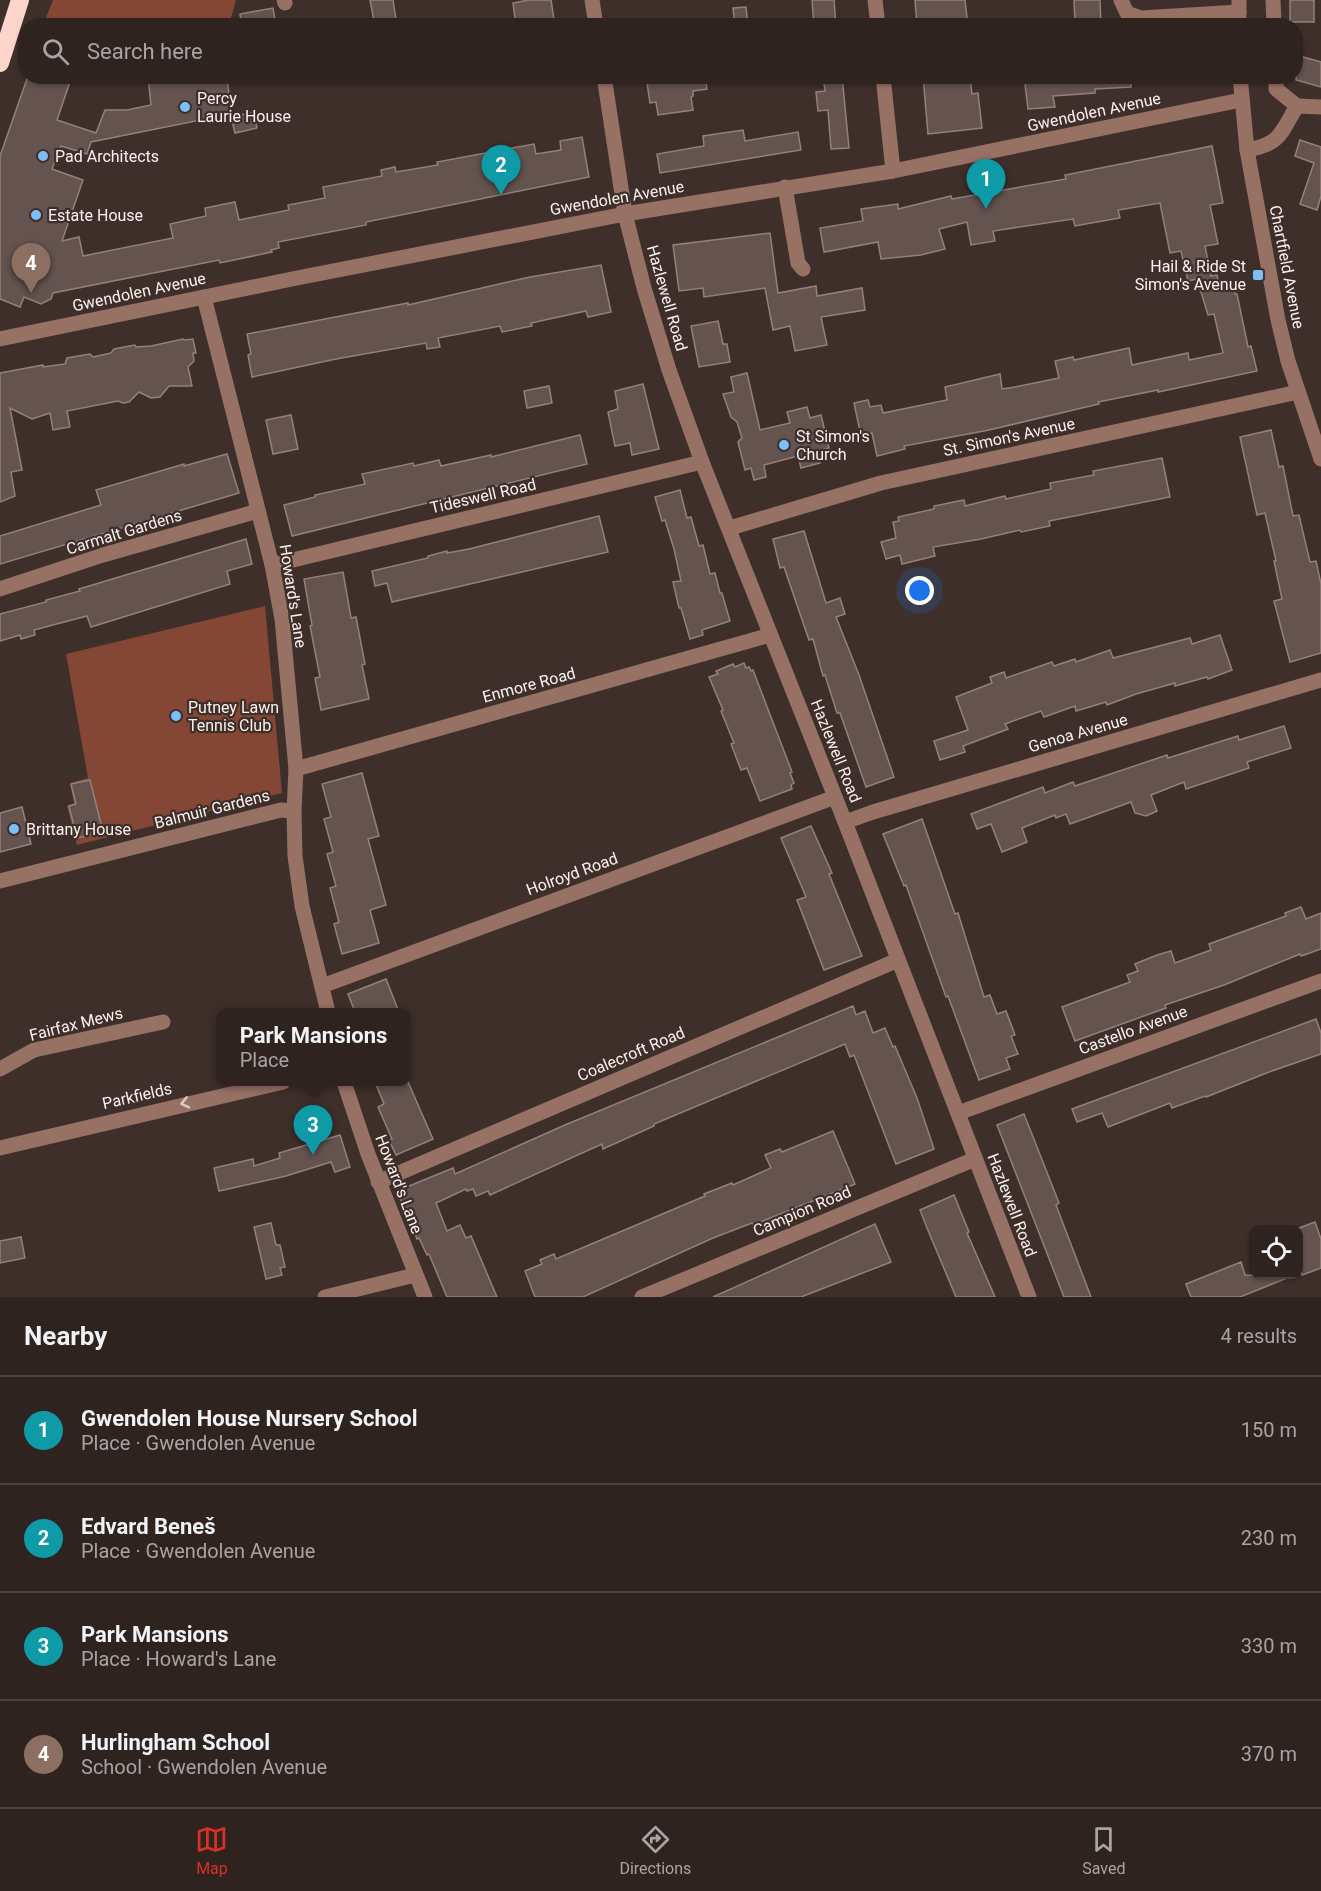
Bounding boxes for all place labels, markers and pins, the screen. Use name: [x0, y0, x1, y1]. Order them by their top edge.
place label: Percy Laurie House: [197, 89, 291, 126]
marker: Percy Laurie House: [178, 100, 192, 114]
pin: 2: [482, 146, 520, 195]
place label: Pad Architects: [55, 147, 159, 166]
marker: Pad Architects: [36, 149, 50, 163]
pin: 1: [966, 160, 1006, 209]
place label: Estate House: [48, 206, 143, 225]
marker: Estate House: [29, 208, 43, 222]
pin: 4: [12, 244, 51, 293]
place label: Hail & Ride St Simon's Avenue: [1135, 257, 1246, 294]
marker: Hail & Ride St Simon's Avenue: [1251, 268, 1265, 282]
place label: St Simon's Church: [796, 427, 870, 464]
marker: St Simon's Church: [777, 438, 791, 452]
place label: Putney Lawn Tennis Club: [188, 698, 279, 735]
marker: Putney Lawn Tennis Club: [169, 709, 183, 723]
place label: Brittany House: [26, 820, 131, 839]
marker: Brittany House: [7, 822, 21, 836]
pin: 3: [294, 1106, 332, 1155]

